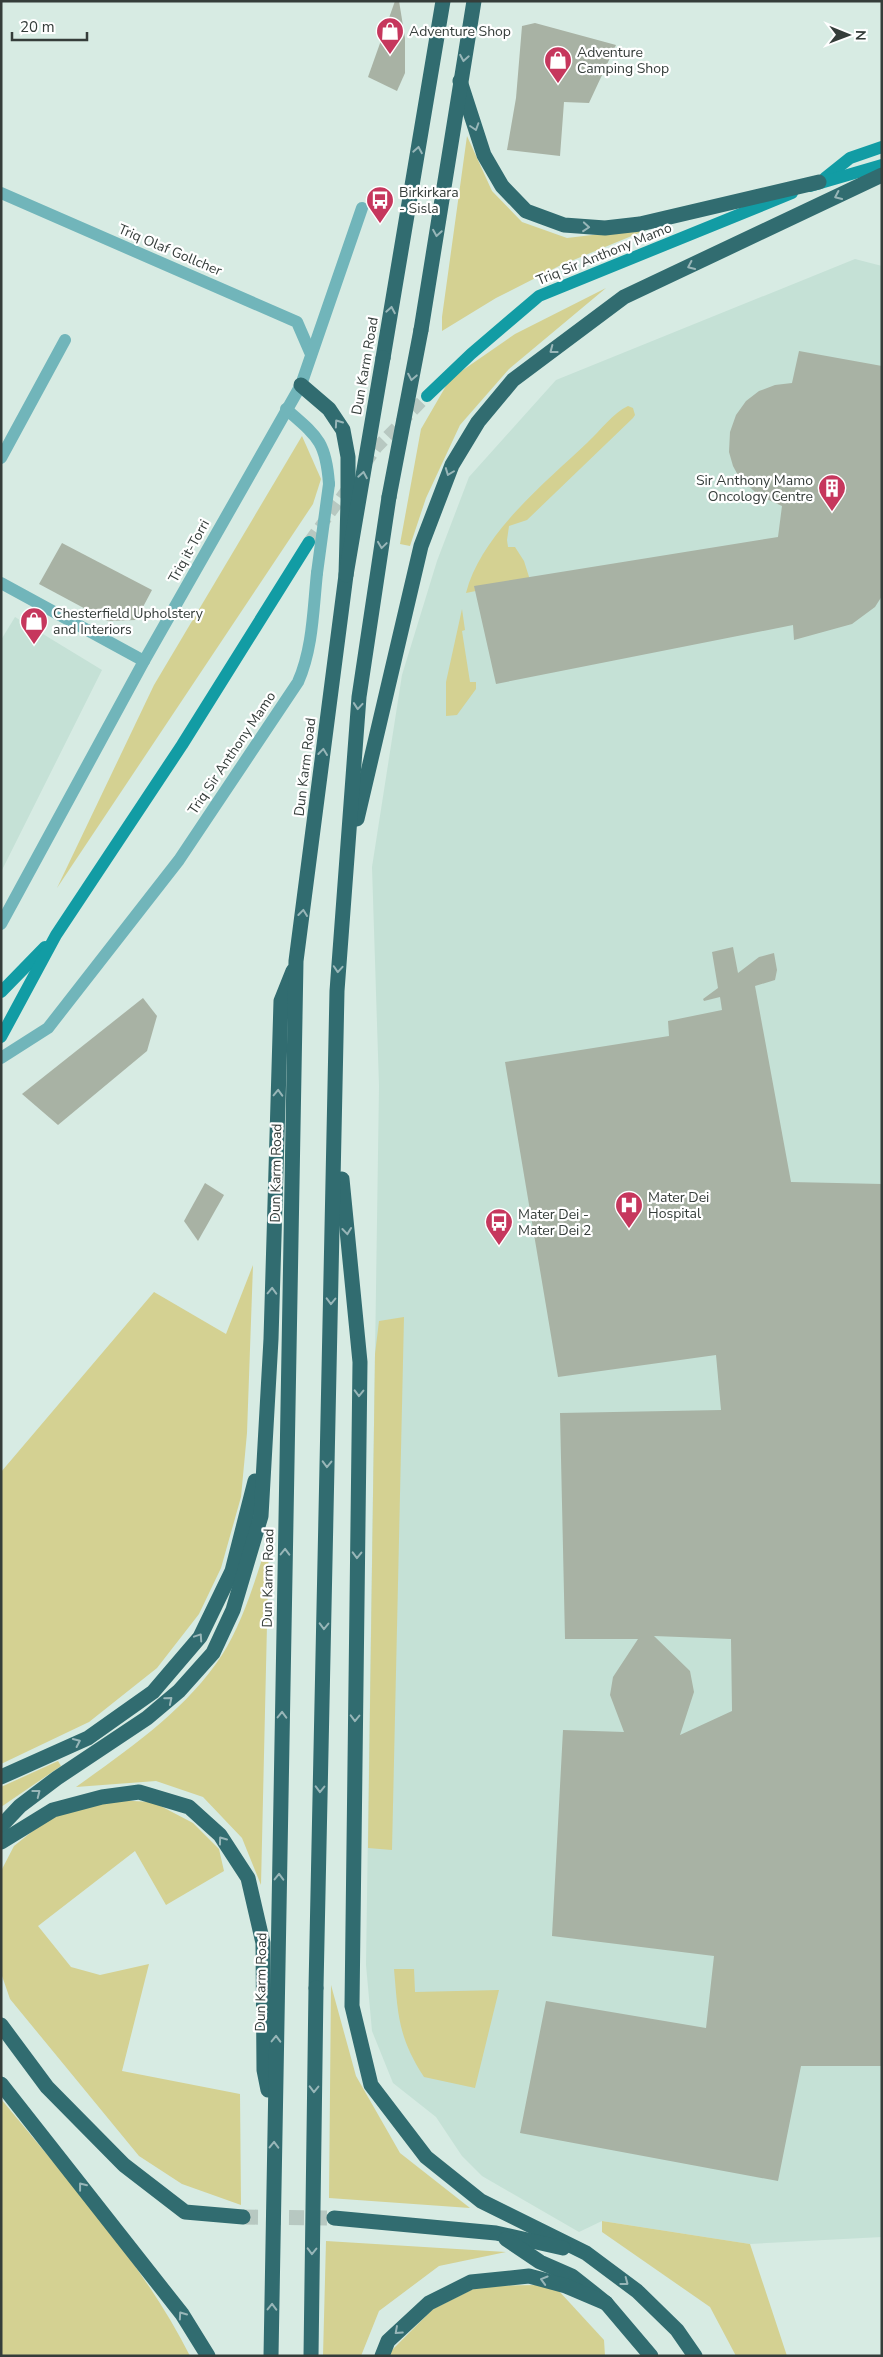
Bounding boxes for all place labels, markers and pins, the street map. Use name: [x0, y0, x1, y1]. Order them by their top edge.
shop icon: Adventure Shop: [375, 16, 405, 55]
place label: Adventure Shop: [409, 22, 511, 41]
place label: Adventure Camping Shop: [577, 43, 669, 78]
shop icon: Adventure Camping Shop: [543, 45, 573, 84]
place label: Birkirkara - Sisla: [399, 183, 459, 218]
bus stop icon: Birkirkara - Sisla: [365, 185, 395, 224]
place label: Sir Anthony Mamo Oncology Centre: [696, 471, 813, 506]
building icon: Sir Anthony Mamo Oncology Centre: [817, 473, 847, 512]
place label: Chesterfield Upholstery and Interiors: [53, 604, 204, 639]
shop icon: Chesterfield Upholstery and Interiors: [19, 606, 49, 645]
place label: Mater Dei Hospital: [648, 1188, 709, 1223]
hospital icon: Mater Dei Hospital: [614, 1190, 644, 1229]
place label: Mater Dei - Mater Dei 2: [518, 1205, 591, 1240]
bus stop icon: Mater Dei - Mater Dei 2: [484, 1207, 514, 1246]

